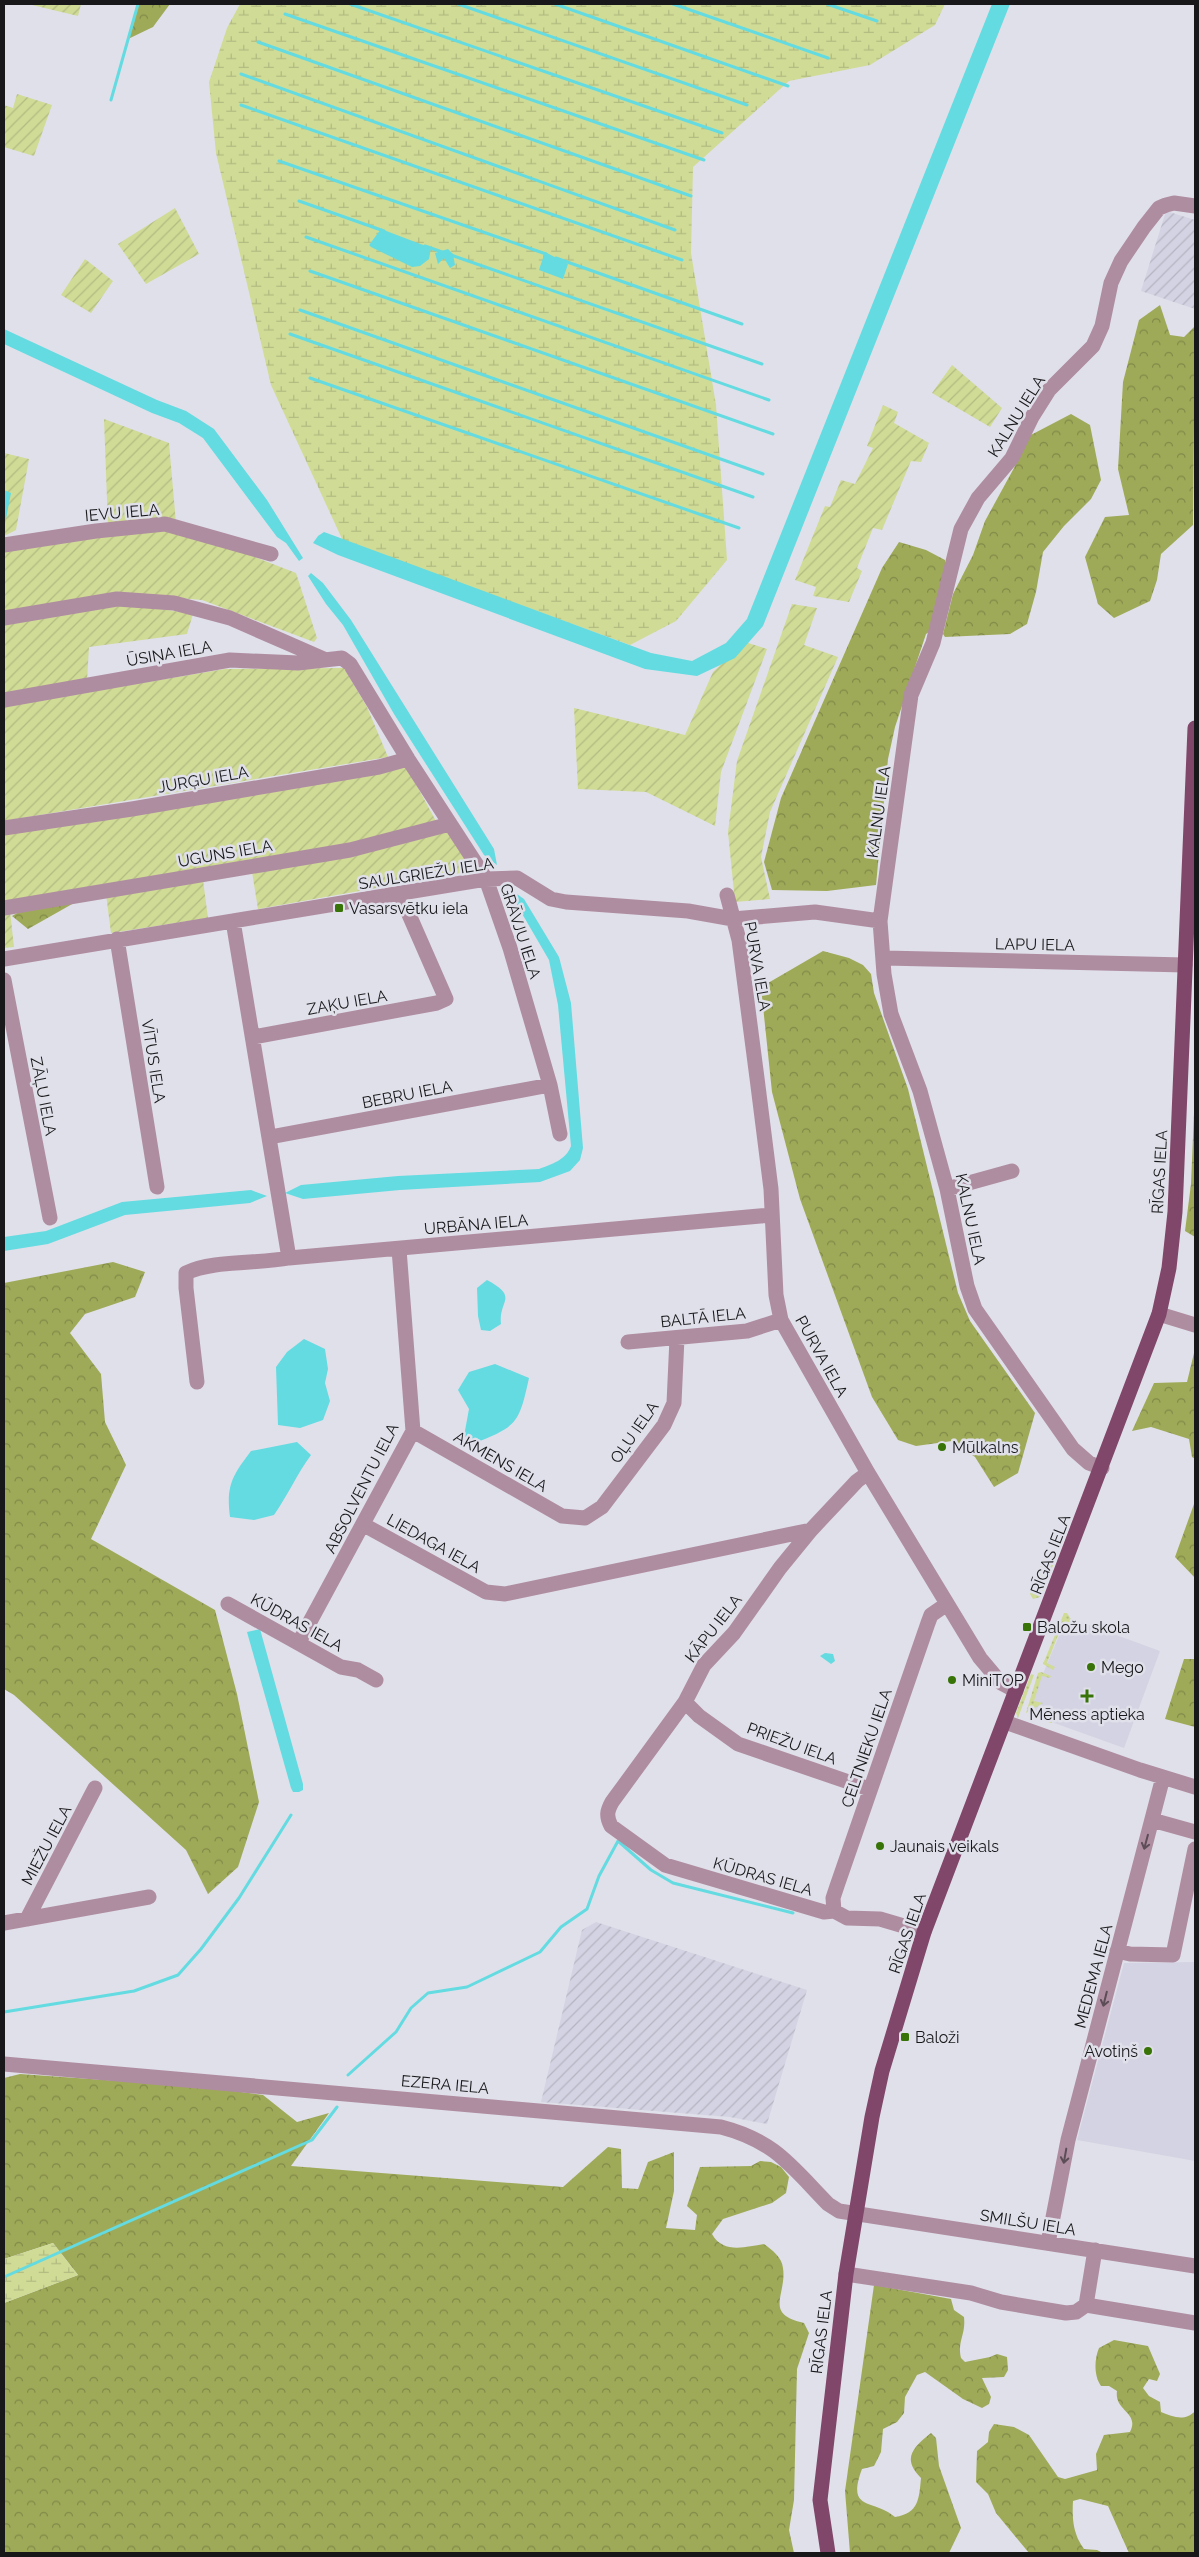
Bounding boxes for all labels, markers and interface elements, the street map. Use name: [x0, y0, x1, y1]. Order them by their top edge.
street label: KALNU IELA: [984, 372, 1049, 461]
street label: IEVU IELA: [84, 500, 160, 525]
street label: ŪSIŅA IELA: [125, 637, 213, 670]
street label: JURĢU IELA: [156, 762, 250, 797]
street label: KALNU IELA: [863, 765, 894, 859]
street label: UGUNS IELA: [176, 836, 274, 871]
street label: SAULGRIEŽU IELA: [357, 852, 495, 894]
street label: GRĀVJU IELA: [496, 881, 545, 981]
place label: Vasarsvētku iela: [349, 899, 468, 918]
marker: Vasarsvētku iela: [333, 902, 345, 914]
street label: PURVA IELA: [740, 920, 775, 1012]
street label: LAPU IELA: [995, 934, 1075, 955]
street label: ZAĶU IELA: [305, 986, 389, 1019]
street label: VĪTUS IELA: [138, 1018, 170, 1104]
street label: ZĀĻU IELA: [27, 1055, 60, 1137]
street label: BEBRU IELA: [360, 1076, 454, 1113]
street label: RĪGAS IELA: [1148, 1129, 1171, 1215]
street label: KALNU IELA: [952, 1172, 989, 1267]
street label: URBĀNA IELA: [423, 1210, 529, 1239]
street label: BALTĀ IELA: [659, 1304, 747, 1331]
street label: PURVA IELA: [791, 1312, 852, 1401]
street label: OĻU IELA: [606, 1398, 663, 1467]
street label: ABSOLVENTU IELA: [320, 1420, 403, 1557]
street label: AKMENS IELA: [451, 1427, 551, 1496]
place label: Mūlkalns: [952, 1438, 1019, 1457]
marker: Mūlkalns: [936, 1441, 948, 1453]
street label: LIEDAGA IELA: [384, 1510, 484, 1577]
street label: RĪGAS IELA: [1027, 1511, 1074, 1597]
street label: KŪDRAS IELA: [247, 1589, 346, 1656]
street label: KĀPU IELA: [681, 1590, 746, 1666]
place label: Baložu skola: [1037, 1618, 1130, 1637]
marker: Baložu skola: [1021, 1621, 1033, 1633]
place label: Mego: [1101, 1658, 1144, 1677]
marker: Mego: [1085, 1661, 1097, 1673]
place label: MiniTOP: [962, 1671, 1024, 1690]
marker: MiniTOP: [946, 1674, 958, 1686]
street label: CELTNIEKU IELA: [837, 1686, 896, 1810]
marker: Mēness aptieka: [1081, 1690, 1093, 1702]
place label: Mēness aptieka: [1029, 1705, 1145, 1724]
street label: PRIEŽU IELA: [744, 1717, 840, 1769]
street label: MIEŽU IELA: [17, 1801, 76, 1888]
one-way arrow: [1141, 1833, 1151, 1849]
place label: Jaunais veikals: [890, 1837, 999, 1856]
marker: Jaunais veikals: [874, 1840, 886, 1852]
street label: KŪDRAS IELA: [711, 1853, 815, 1900]
street label: RĪGAS IELA: [885, 1890, 930, 1976]
street label: MEDEMA IELA: [1070, 1922, 1117, 2030]
one-way arrow: [1100, 1990, 1109, 2006]
place label: Baloži: [915, 2028, 959, 2047]
marker: Baloži: [899, 2031, 911, 2043]
place label: Avotiņš: [1084, 2042, 1138, 2061]
marker: Avotiņš: [1142, 2045, 1154, 2057]
street label: EZERA IELA: [400, 2071, 490, 2098]
one-way arrow: [1060, 2148, 1069, 2164]
street label: SMILŠU IELA: [979, 2205, 1078, 2239]
street label: RĪGAS IELA: [807, 2289, 836, 2375]

